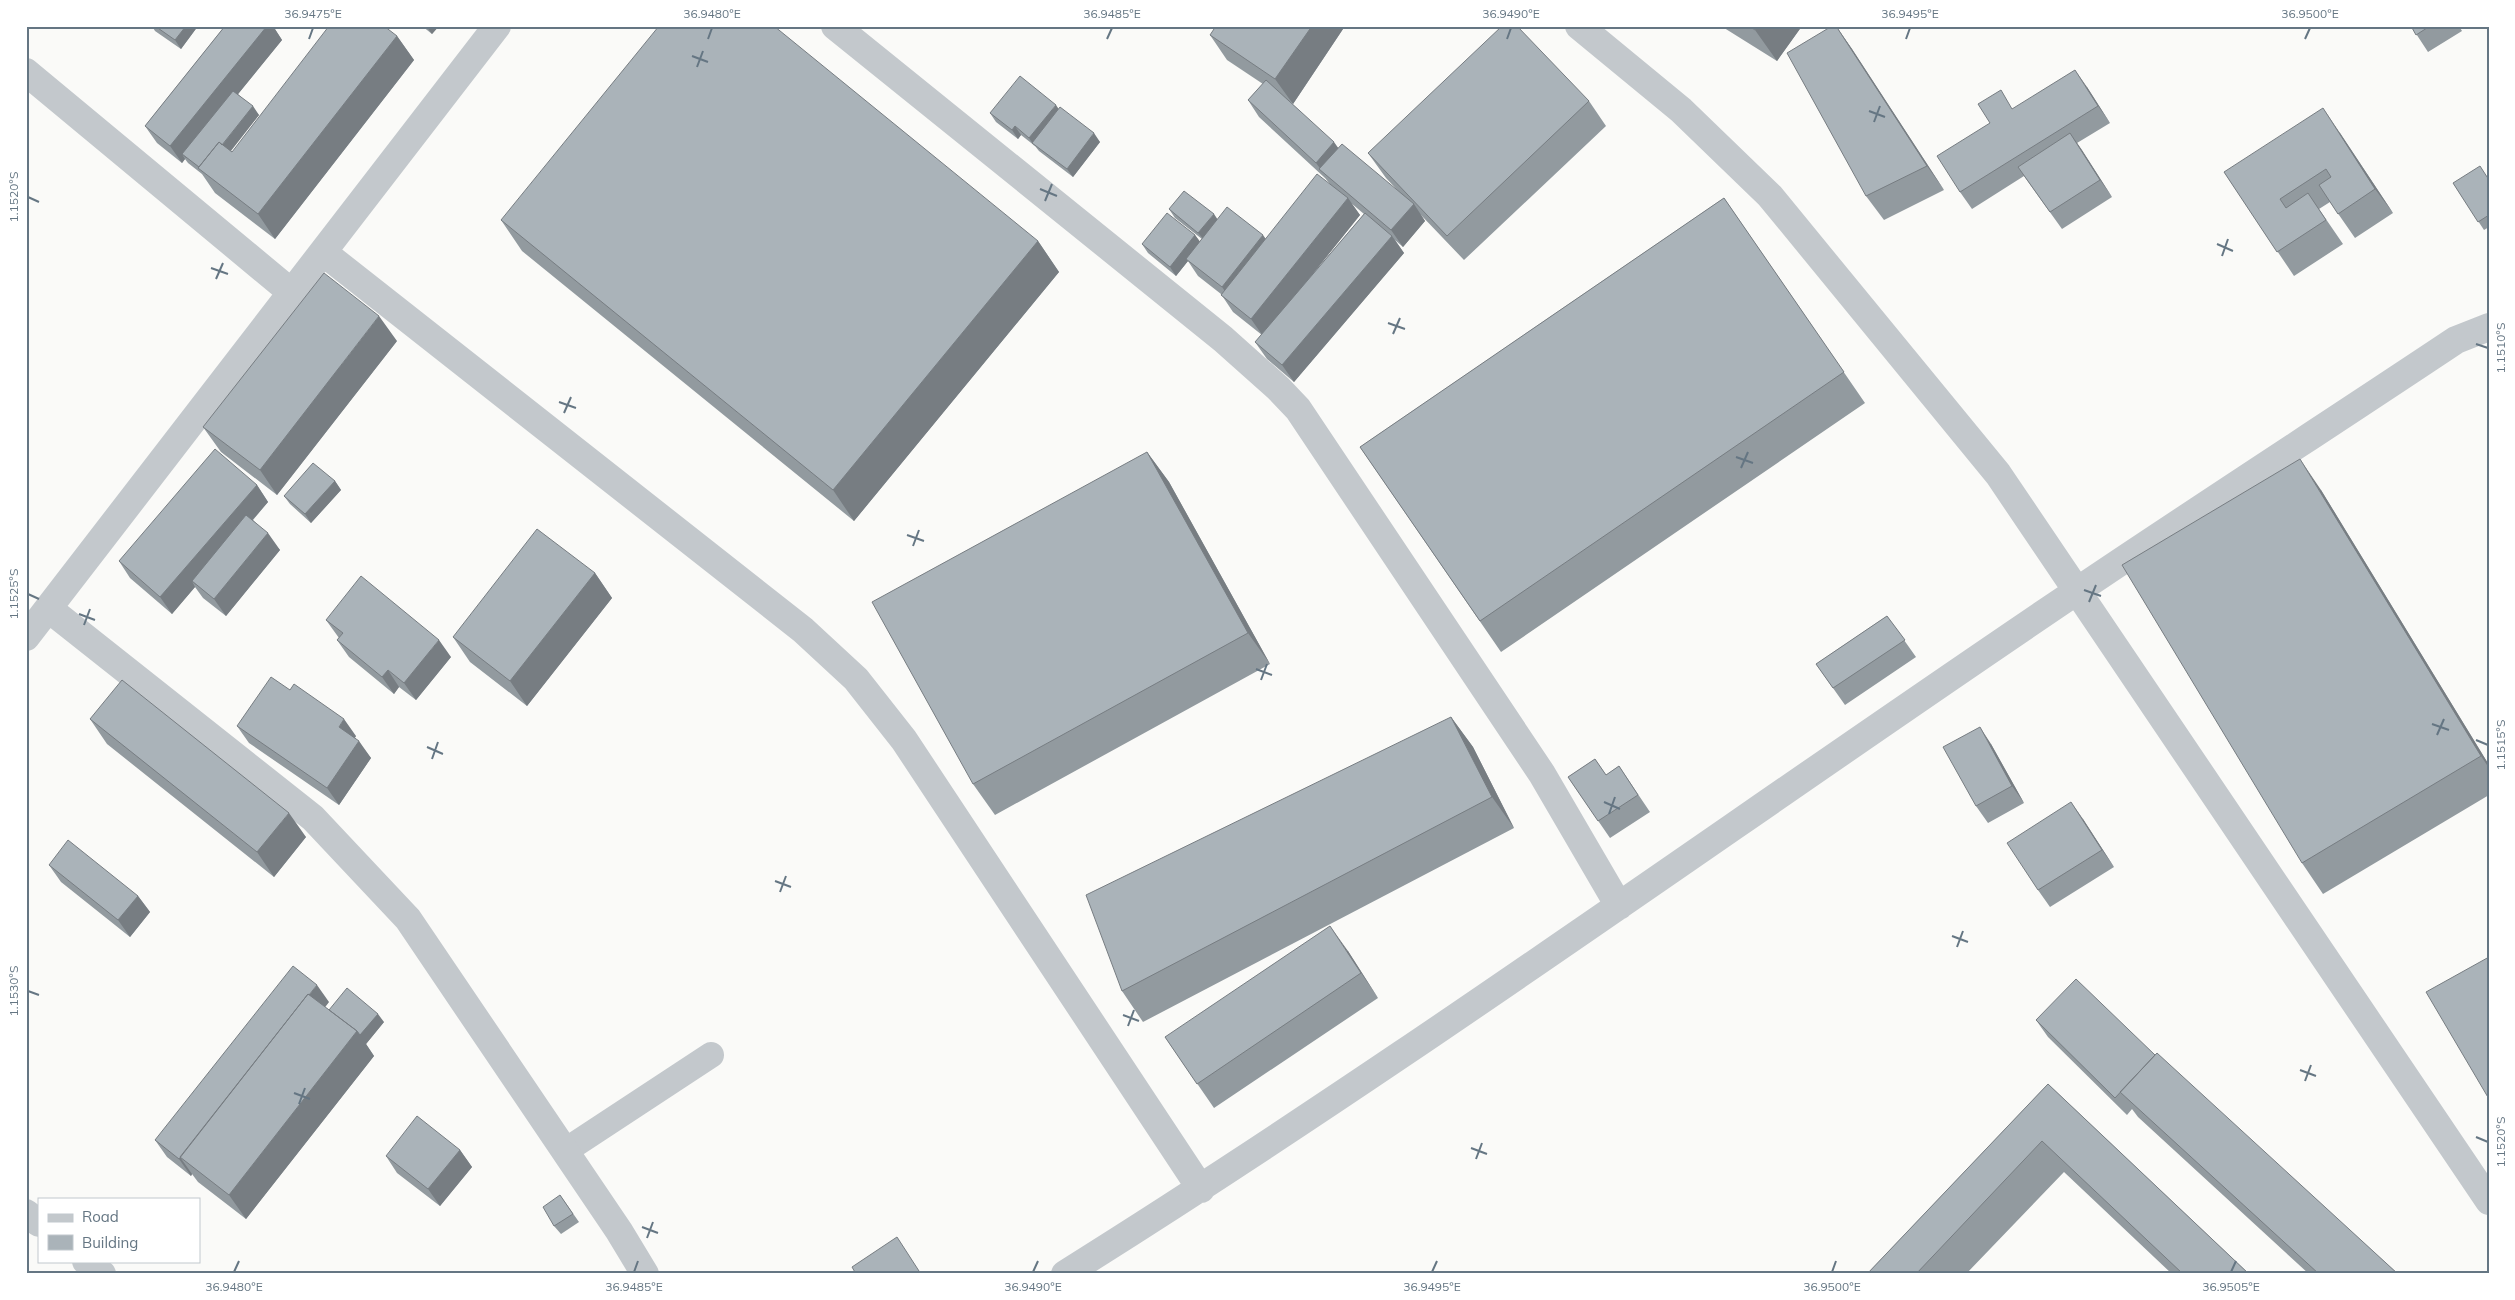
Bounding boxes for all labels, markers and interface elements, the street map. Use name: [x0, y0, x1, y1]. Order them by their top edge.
text: 36.9475°E: [284, 6, 342, 21]
text: 36.9480°E: [683, 6, 741, 21]
text: 36.9485°E: [1083, 6, 1141, 21]
text: 36.9490°E: [1482, 6, 1540, 21]
text: 36.9495°E: [1881, 6, 1939, 21]
text: 36.9500°E: [2281, 6, 2339, 21]
text: 1.1520°S: [6, 172, 21, 222]
text: 1.1510°S: [2493, 323, 2508, 373]
text: 1.1525°S: [6, 569, 21, 619]
text: 1.1515°S: [2493, 720, 2508, 770]
text: 1.1530°S: [6, 966, 21, 1016]
text: 1.1520°S: [2493, 1117, 2508, 1167]
legend: [38, 1198, 200, 1262]
text: Road: [82, 1207, 119, 1226]
text: Building: [82, 1233, 138, 1252]
text: 36.9480°E: [205, 1279, 263, 1294]
text: 36.9485°E: [605, 1279, 663, 1294]
text: 36.9490°E: [1004, 1279, 1062, 1294]
text: 36.9495°E: [1403, 1279, 1461, 1294]
text: 36.9500°E: [1803, 1279, 1861, 1294]
text: 36.9505°E: [2202, 1279, 2260, 1294]

